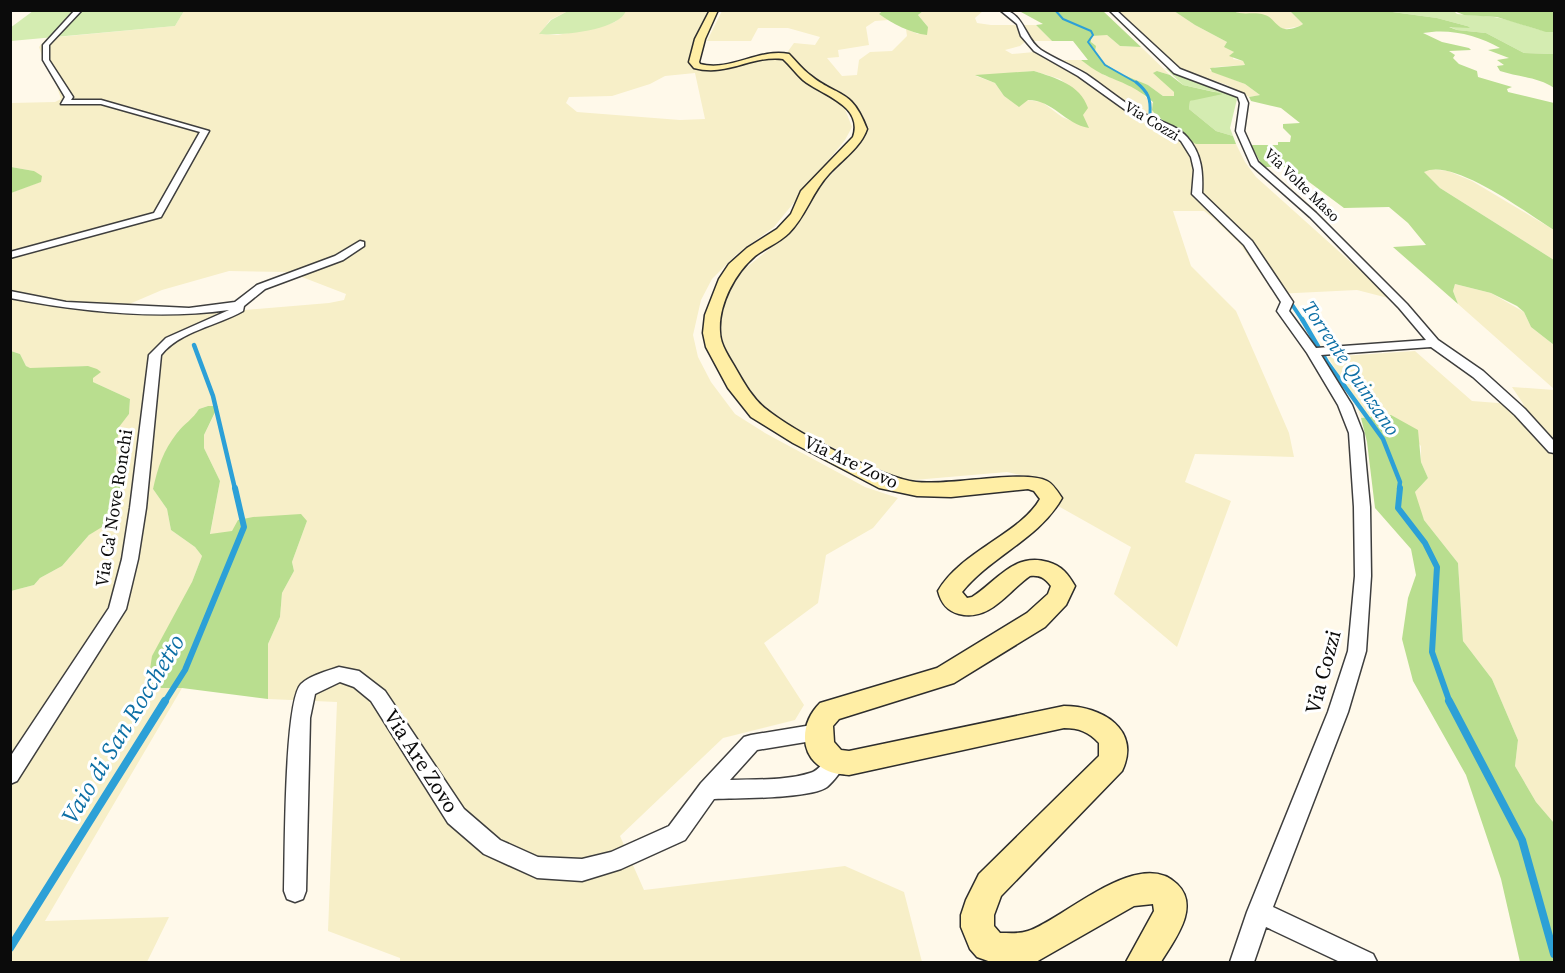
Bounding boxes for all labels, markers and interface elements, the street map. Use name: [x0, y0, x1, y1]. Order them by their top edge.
street label: Via Cozzi: [1121, 96, 1184, 145]
street label: Via Volte Maso: [1260, 143, 1345, 226]
water label: Torrente Quinzano: [1295, 295, 1407, 441]
street label: Via Ca' Nove Ronchi: [89, 427, 138, 589]
street label: Via Are Zovo: [800, 429, 903, 494]
street label: Via Cozzi: [1297, 627, 1348, 717]
water label: Vaio di San Rocchetto: [53, 628, 192, 830]
street label: Via Are Zovo: [377, 703, 466, 818]

